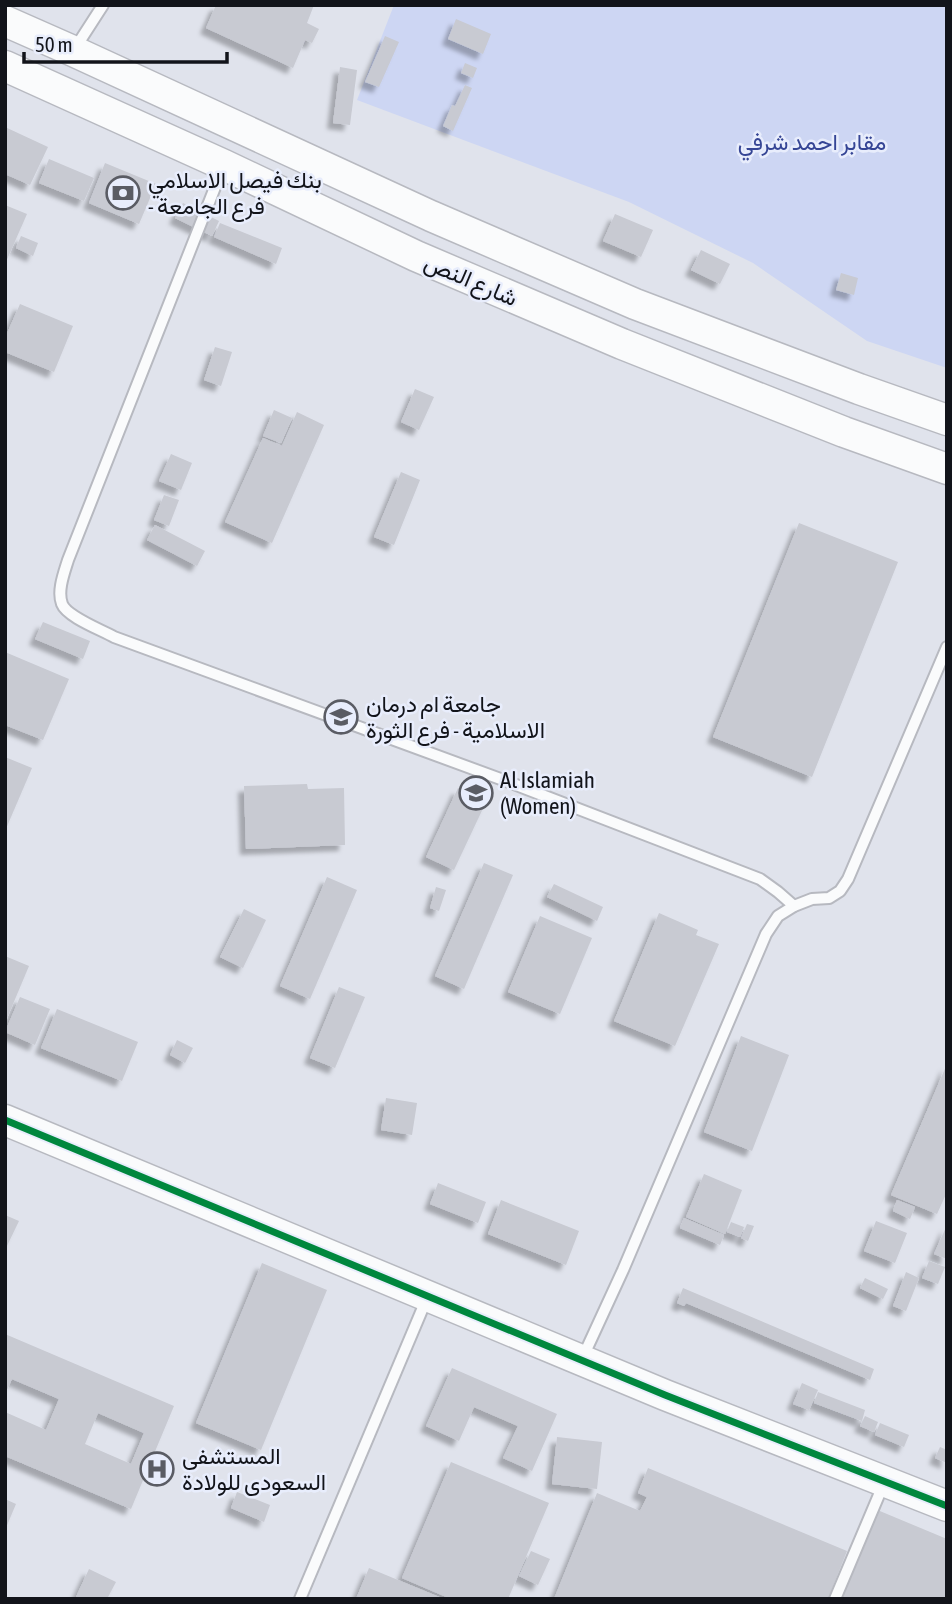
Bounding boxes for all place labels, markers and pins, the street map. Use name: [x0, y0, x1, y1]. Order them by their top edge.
place label: بنك فيصل الاسلامي - فرع الجامعة: [148, 167, 322, 222]
bank icon: بنك فيصل الاسلامي - فرع الجامعة: [104, 174, 142, 212]
place label: جامعة ام درمان الاسلامية - فرع الثورة: [366, 691, 545, 746]
school or university icon: جامعة ام درمان الاسلامية - فرع الثورة: [322, 698, 360, 736]
place label: Al Islamiah (Women): [500, 767, 595, 819]
school or university icon: Al Islamiah (Women): [457, 774, 495, 812]
place label: المستشفى السعودى للولادة: [182, 1443, 326, 1497]
hospital icon: المستشفى السعودى للولادة: [138, 1450, 176, 1488]

